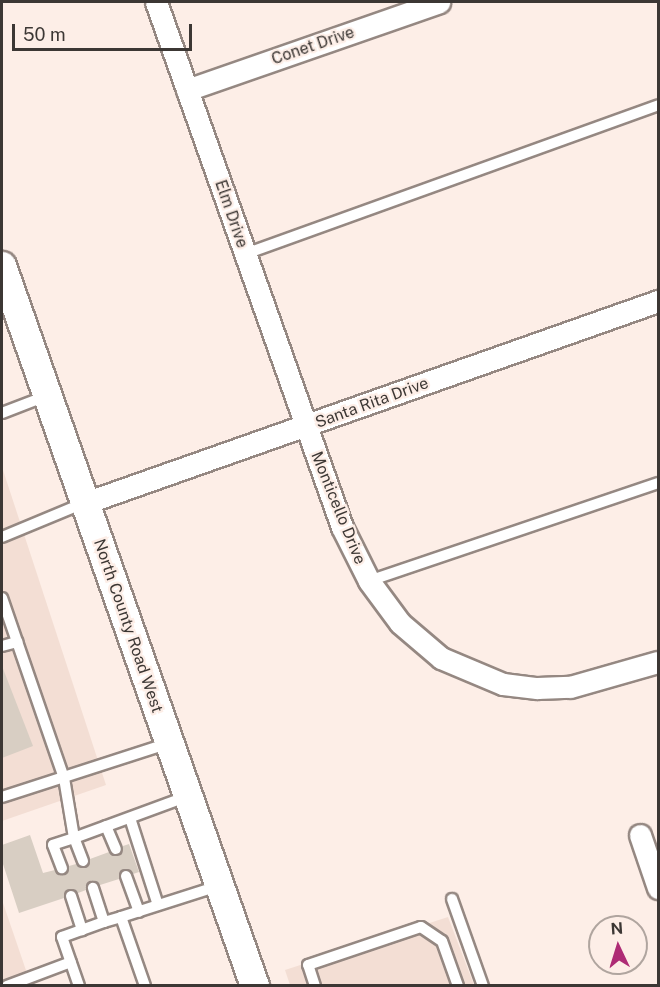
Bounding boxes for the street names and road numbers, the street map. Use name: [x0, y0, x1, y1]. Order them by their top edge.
street label: Conet Drive: [269, 23, 357, 69]
street label: Elm Drive: [210, 178, 252, 250]
street label: Santa Rita Drive: [313, 374, 431, 432]
street label: Monticello Drive: [307, 449, 369, 567]
street label: North County Road West: [89, 536, 167, 716]

